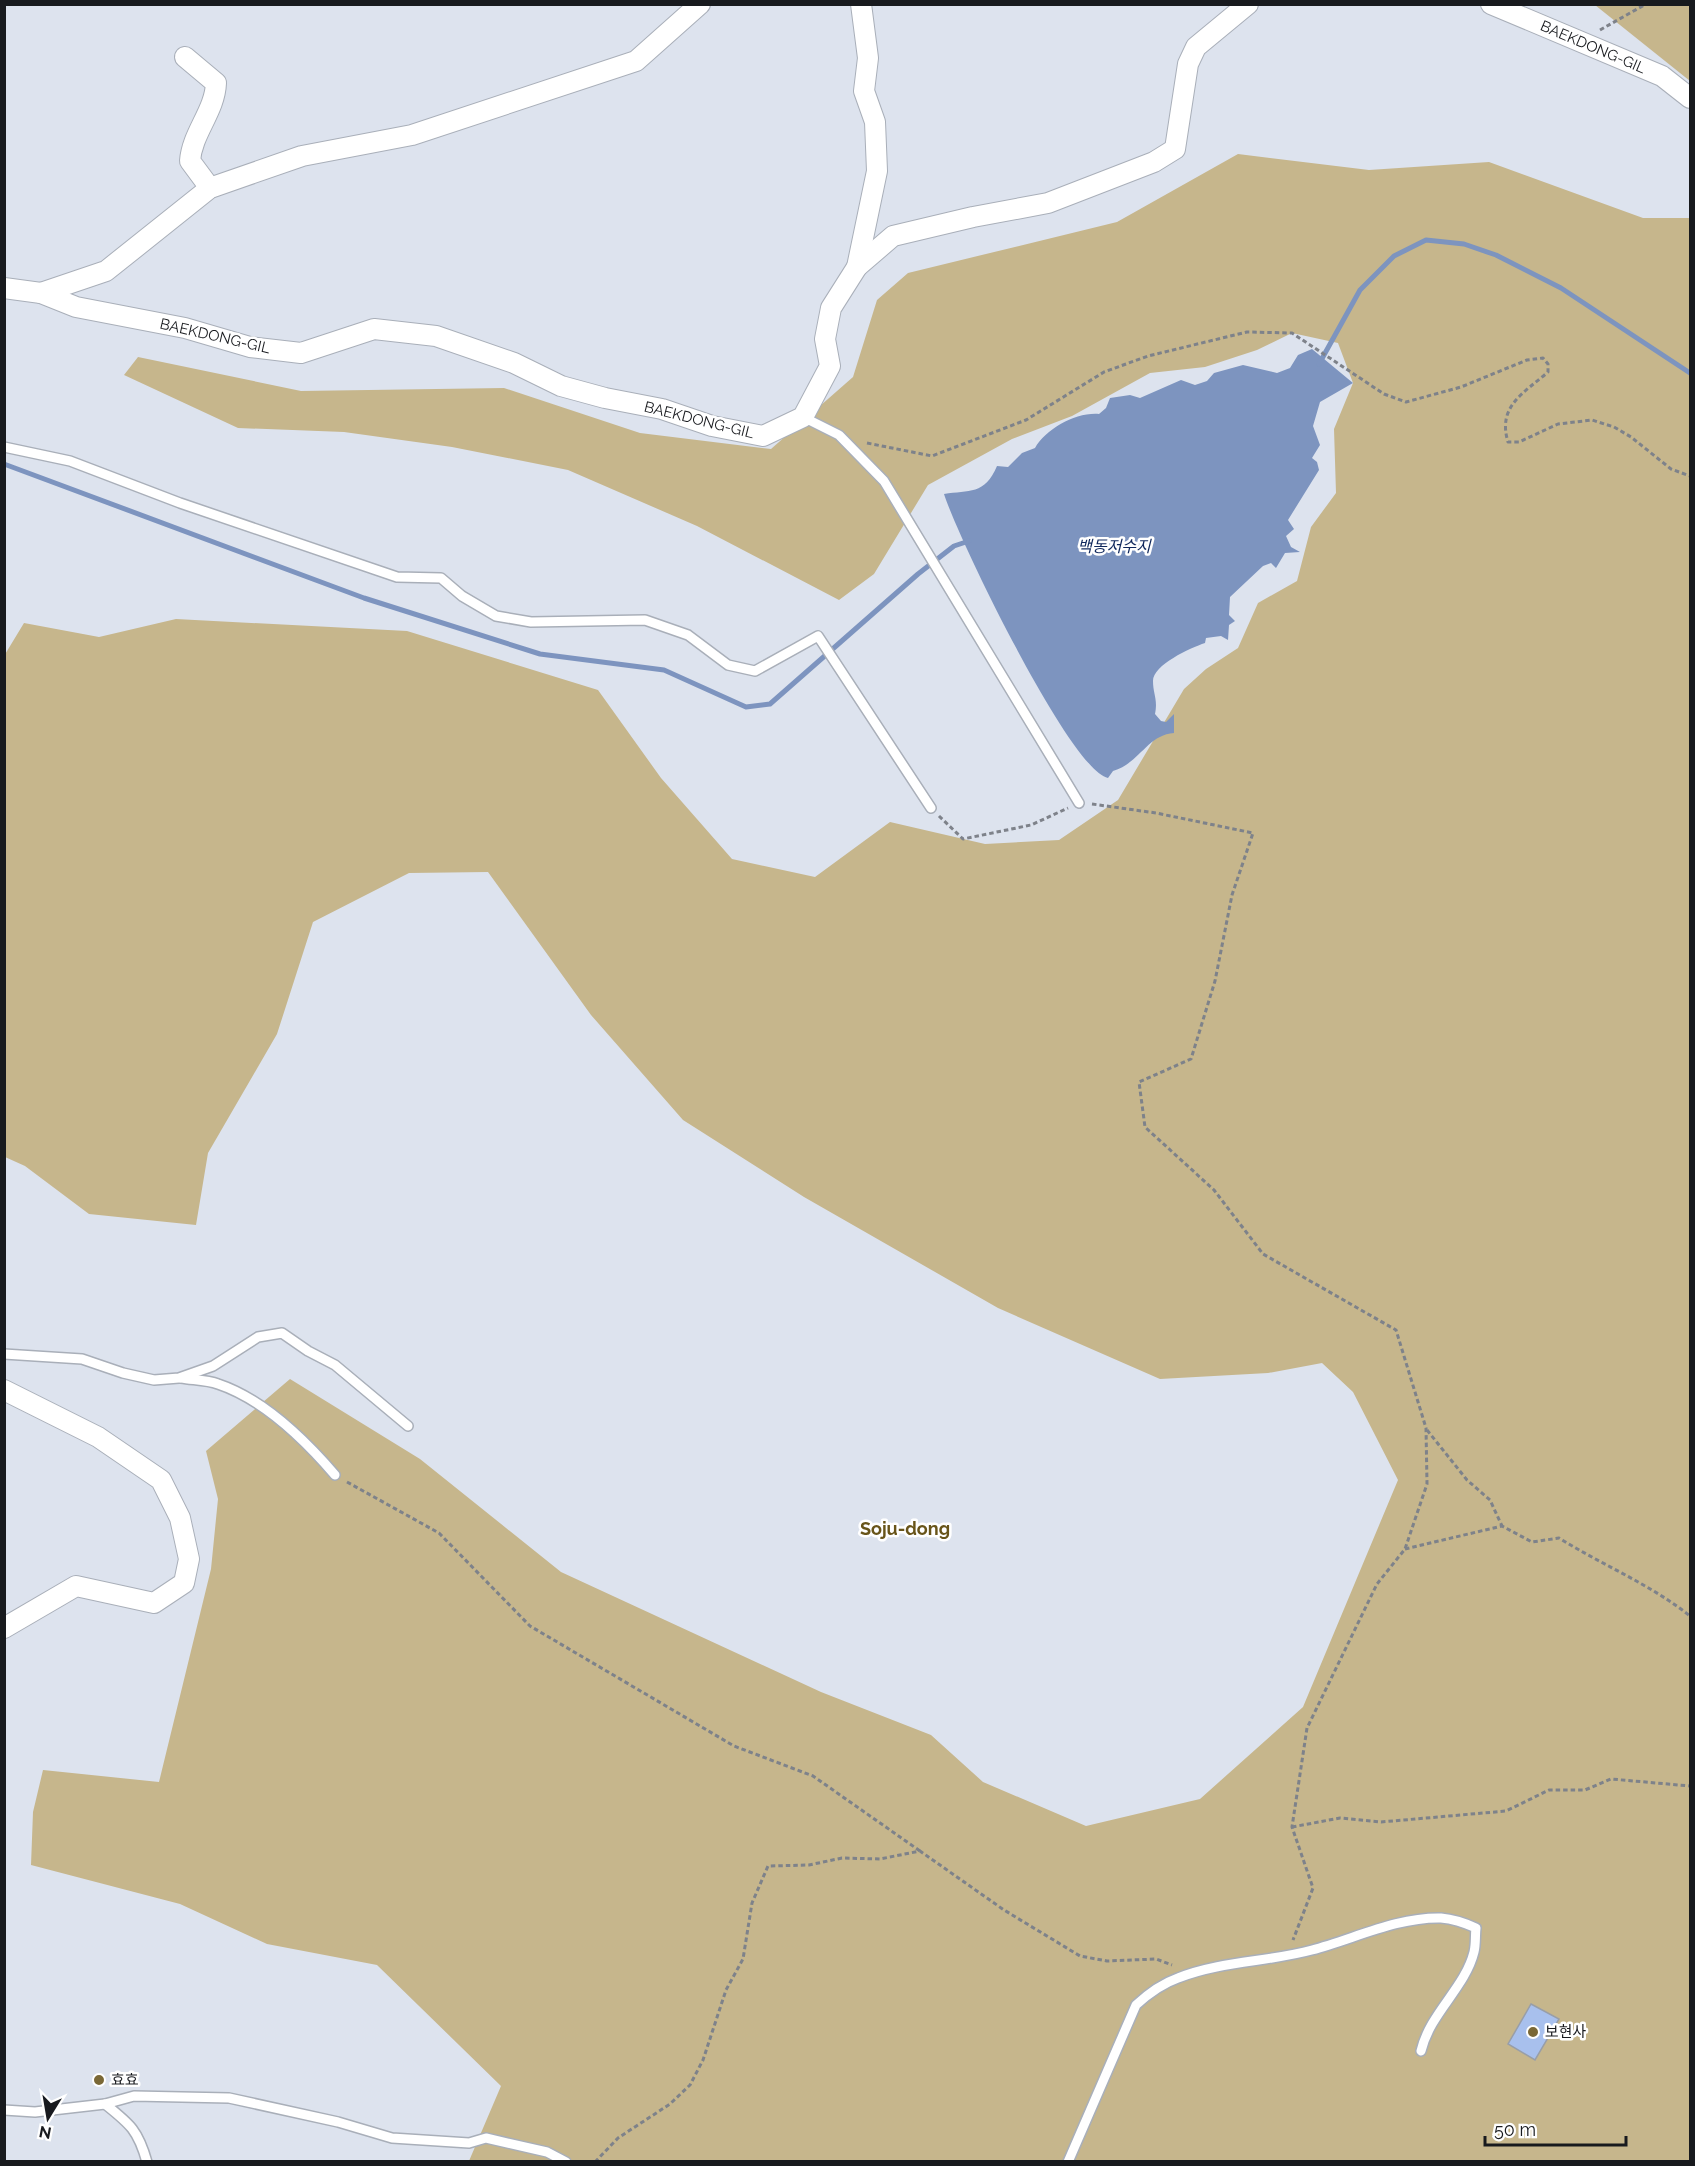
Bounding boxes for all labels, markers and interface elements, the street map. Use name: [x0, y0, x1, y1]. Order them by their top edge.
street label: BAEKDONG-GIL: [1538, 17, 1649, 77]
street label: BAEKDONG-GIL: [158, 315, 272, 357]
street label: BAEKDONG-GIL: [642, 398, 756, 442]
water label: 백동저수지: [1077, 537, 1152, 556]
district label: Soju-dong: [860, 1518, 950, 1539]
place label: 보현사: [1545, 2023, 1587, 2041]
marker: 보현사: [1526, 2025, 1540, 2039]
place label: 효효: [111, 2071, 139, 2089]
marker: 효효: [92, 2073, 106, 2087]
north arrow: [18, 2088, 78, 2148]
scale bar: [1485, 2109, 1626, 2147]
text: 50 m: [1494, 2119, 1536, 2140]
text: N: [37, 2122, 53, 2143]

